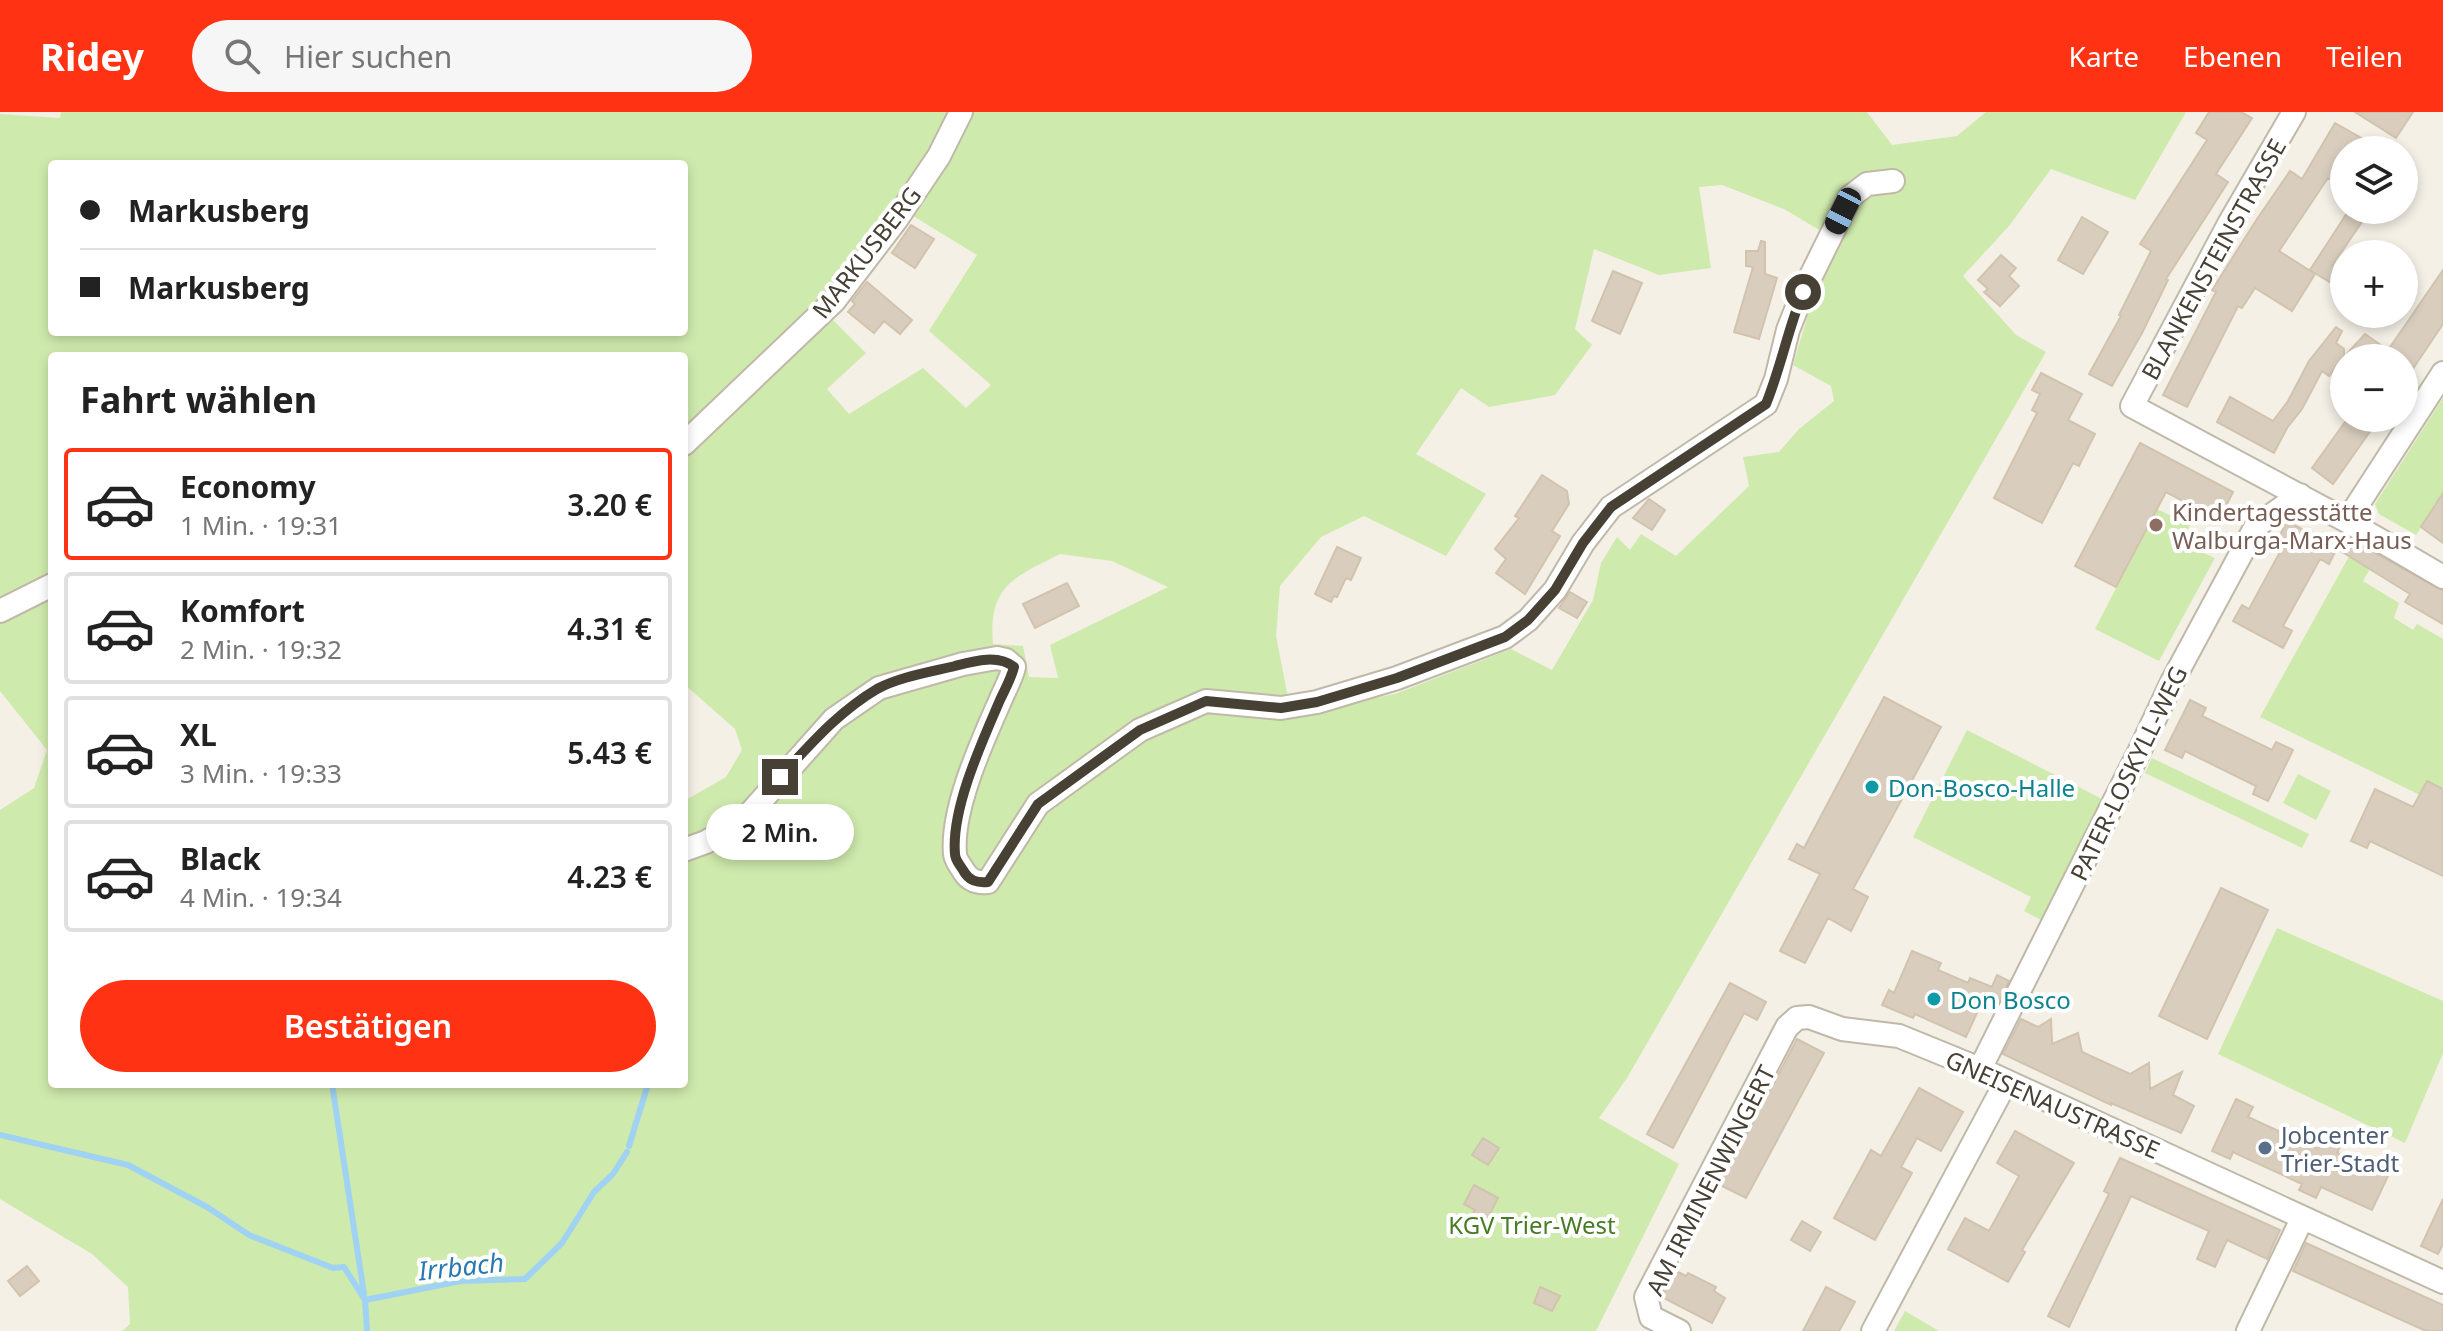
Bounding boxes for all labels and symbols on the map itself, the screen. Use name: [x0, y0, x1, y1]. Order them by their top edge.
street label: BLANKENSTEINSTRASSE: [2133, 133, 2293, 385]
street label: MARKUSBERG: [804, 179, 928, 325]
car: [1821, 184, 1865, 238]
route start: [1785, 274, 1821, 310]
place label: Kindertagesstätte Walburga-Marx-Haus: [2172, 495, 2412, 556]
marker: Kindertagesstätte Walburga-Marx-Haus: [2147, 516, 2165, 534]
street label: PATER-LOSKYLL-WEG: [2062, 660, 2194, 886]
route end: [762, 759, 798, 795]
place label: Don-Bosco-Halle: [1888, 771, 2075, 804]
marker: Don-Bosco-Halle: [1863, 778, 1881, 796]
callout: 2 Min.: [706, 805, 854, 861]
place label: Don Bosco: [1950, 983, 2071, 1016]
marker: Don Bosco: [1925, 990, 1943, 1008]
street label: GNEISENAUSTRASSE: [1941, 1042, 2165, 1166]
street label: AM IRMINENWINGERT: [1638, 1059, 1783, 1301]
place label: Jobcenter Trier-Stadt: [2279, 1118, 2399, 1179]
marker: Jobcenter Trier-Stadt: [2256, 1139, 2274, 1157]
park label: KGV Trier-West: [1448, 1208, 1616, 1241]
water label: Irrbach: [415, 1244, 506, 1288]

